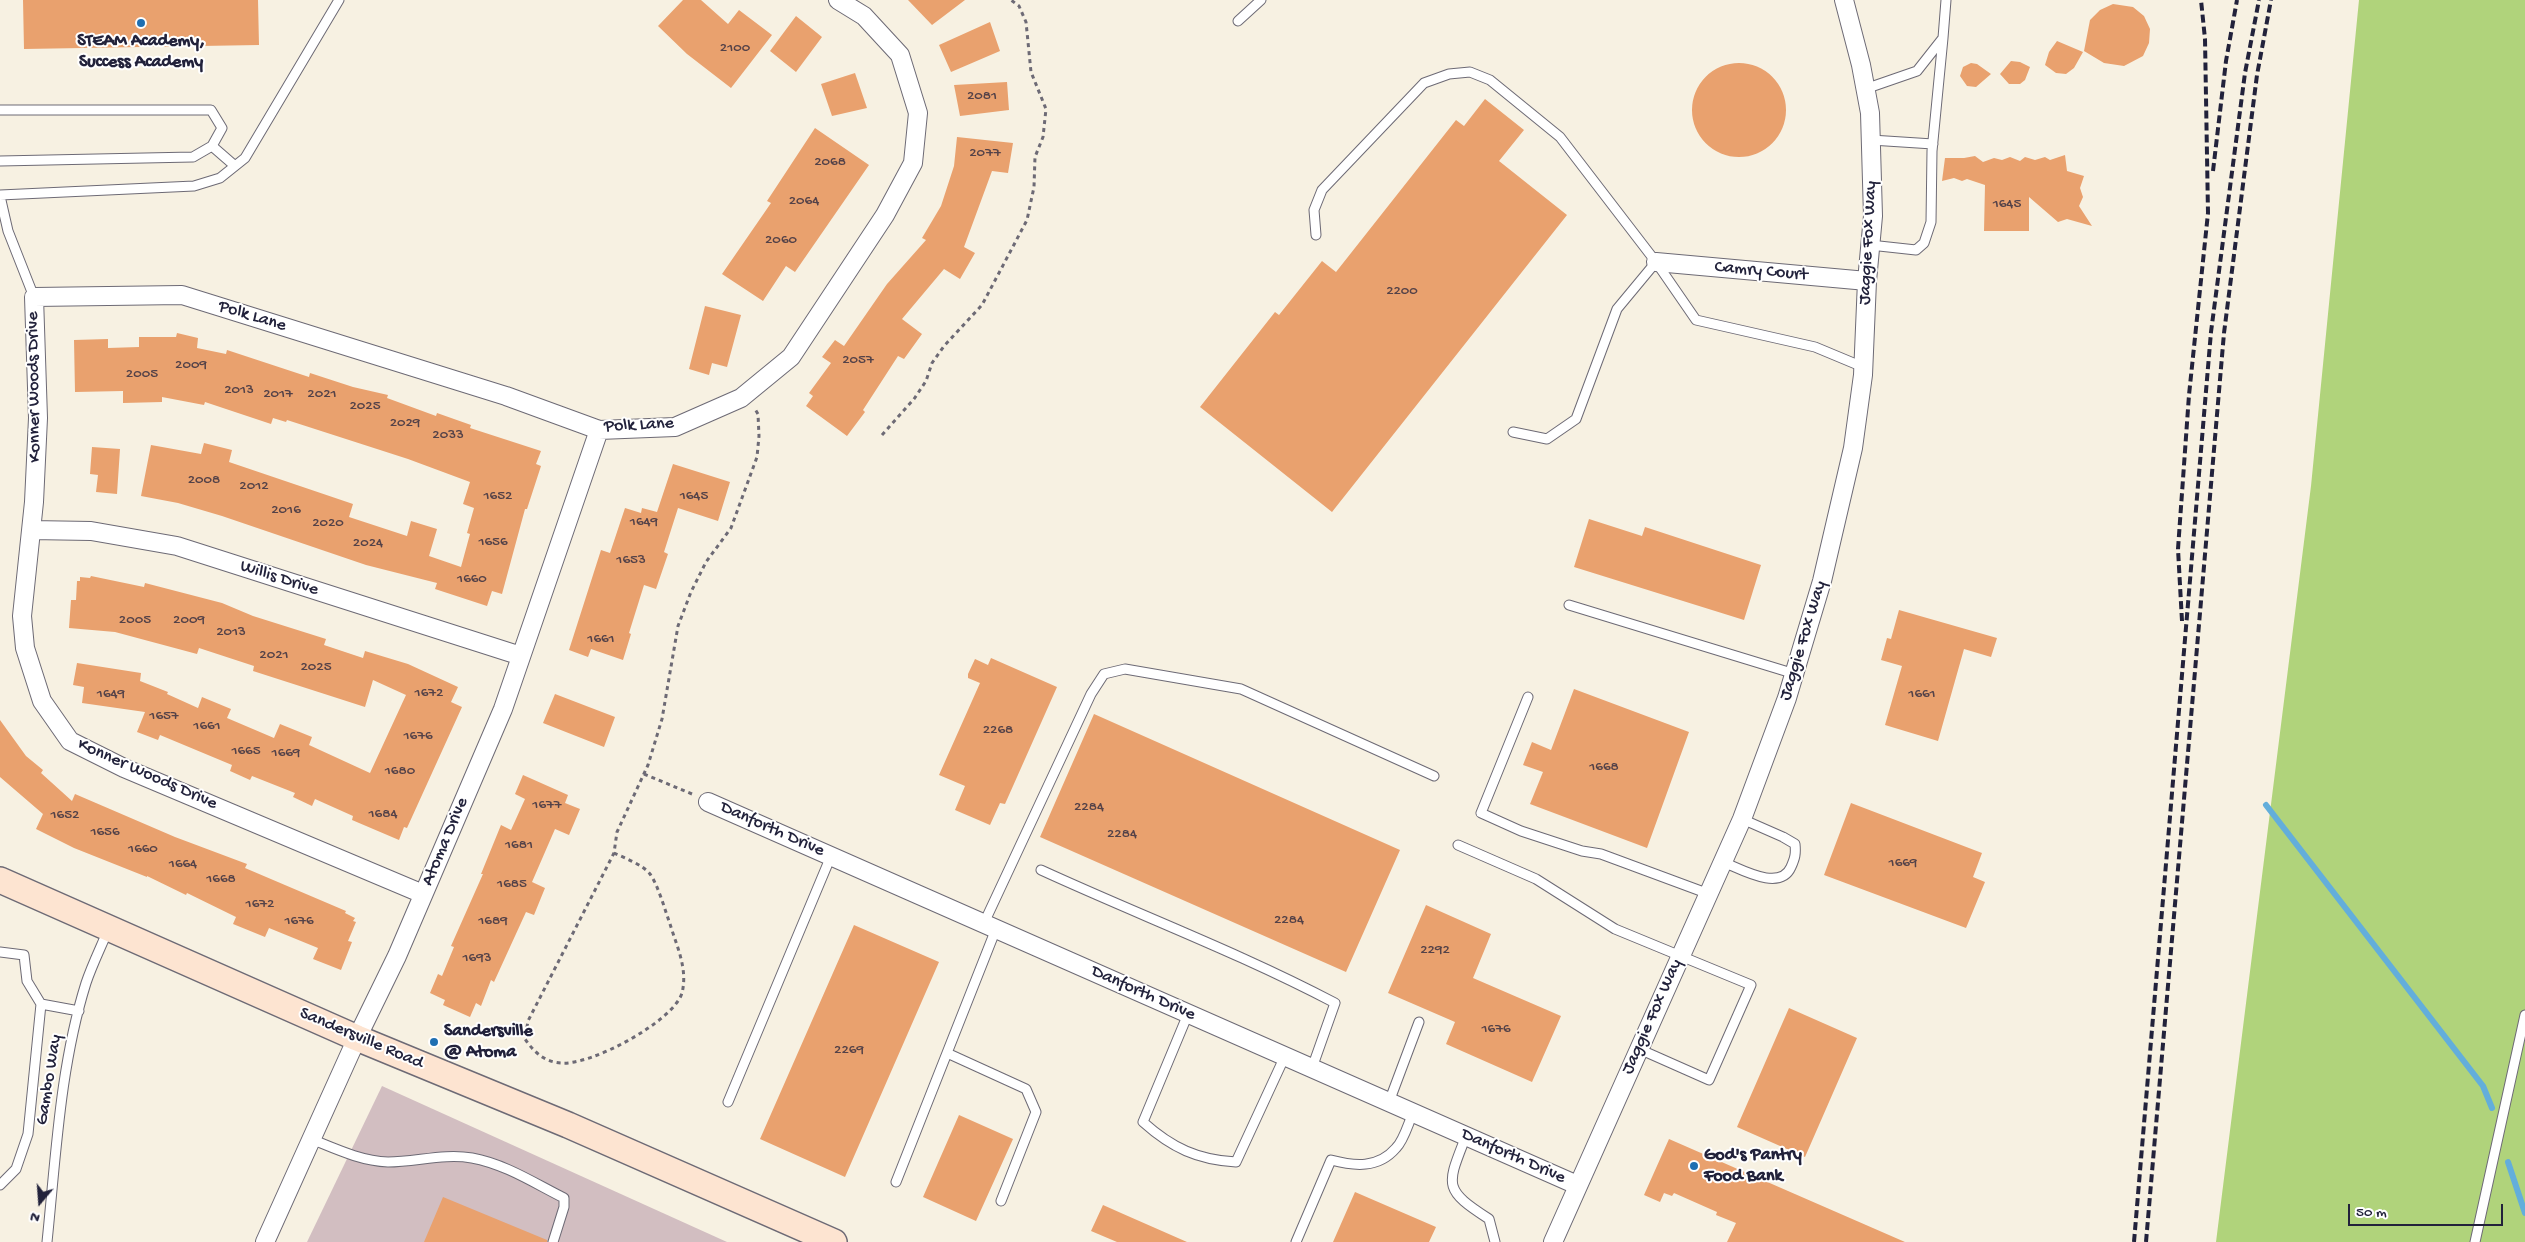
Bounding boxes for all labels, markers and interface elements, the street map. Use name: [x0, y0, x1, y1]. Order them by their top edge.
marker: STEAM Academy, Success Academy: [135, 17, 147, 29]
place label: STEAM Academy, Success Academy: [77, 31, 205, 74]
house number: 2100: [720, 40, 750, 58]
house number: 2081: [967, 88, 997, 106]
house number: 2077: [969, 145, 1001, 163]
house number: 2068: [814, 154, 846, 172]
street label: Jaggie Fox Way: [1855, 181, 1883, 305]
house number: 2064: [789, 193, 819, 211]
house number: 1645: [1993, 196, 2021, 214]
house number: 2060: [765, 232, 797, 250]
street label: Camry Court: [1714, 257, 1808, 287]
house number: 2200: [1386, 283, 1418, 301]
street label: Polk Lane: [215, 296, 289, 338]
street label: Konner Woods Drive: [23, 311, 47, 463]
house number: 2057: [842, 352, 874, 370]
house number: 2009: [175, 357, 207, 375]
house number: 2005: [126, 366, 158, 384]
house number: 2013: [224, 382, 254, 400]
house number: 2017: [263, 386, 293, 404]
house number: 2021: [307, 386, 337, 404]
house number: 2025: [349, 398, 381, 416]
street label: Polk Lane: [604, 413, 674, 439]
house number: 2029: [390, 415, 420, 433]
house number: 2033: [432, 427, 464, 445]
house number: 2008: [188, 472, 220, 490]
house number: 2012: [239, 478, 269, 496]
house number: 1652: [484, 488, 512, 506]
house number: 1645: [680, 488, 708, 506]
house number: 2016: [271, 502, 301, 520]
house number: 1649: [630, 514, 658, 532]
house number: 2020: [312, 515, 344, 533]
house number: 1656: [478, 534, 508, 552]
house number: 2024: [353, 535, 383, 553]
house number: 1653: [616, 552, 646, 570]
street label: Willis Drive: [237, 556, 321, 602]
house number: 1660: [457, 571, 487, 589]
street label: Jaggie Fox Way: [1776, 579, 1832, 703]
house number: 2005: [119, 612, 151, 630]
house number: 2009: [173, 612, 205, 630]
house number: 2013: [216, 624, 246, 642]
house number: 1661: [587, 631, 615, 649]
house number: 2021: [259, 647, 289, 665]
house number: 2025: [300, 659, 332, 677]
house number: 1672: [415, 685, 443, 703]
house number: 1649: [97, 686, 125, 704]
house number: 1661: [1908, 686, 1936, 704]
house number: 1657: [149, 708, 179, 726]
house number: 1661: [193, 718, 221, 736]
house number: 2268: [983, 722, 1013, 740]
house number: 1676: [403, 728, 433, 746]
street label: Konner Woods Drive: [74, 734, 220, 816]
house number: 1665: [231, 743, 261, 761]
house number: 1669: [272, 745, 300, 763]
house number: 1668: [1589, 759, 1619, 777]
house number: 1680: [385, 763, 415, 781]
street label: Atoma Drive: [418, 795, 474, 889]
house number: 1677: [532, 797, 562, 815]
street label: Danforth Drive: [716, 797, 828, 863]
house number: 2284: [1074, 799, 1104, 817]
house number: 1684: [369, 806, 397, 824]
house number: 1652: [51, 807, 79, 825]
house number: 1656: [90, 824, 120, 842]
house number: 2284: [1107, 826, 1137, 844]
house number: 1681: [505, 837, 533, 855]
house number: 1660: [128, 841, 158, 859]
house number: 1669: [1889, 855, 1917, 873]
house number: 1664: [169, 856, 197, 874]
house number: 1668: [206, 871, 236, 889]
house number: 1685: [497, 876, 527, 894]
house number: 1672: [246, 896, 274, 914]
house number: 2284: [1274, 912, 1304, 930]
house number: 1676: [284, 913, 314, 931]
house number: 1689: [478, 913, 508, 931]
house number: 2292: [1420, 942, 1450, 960]
house number: 1693: [463, 950, 491, 968]
street label: Jaggie Fox Way: [1618, 956, 1688, 1078]
street label: Danforth Drive: [1087, 961, 1199, 1027]
street label: Sandersville Road: [296, 1003, 426, 1075]
place label: Sandersville @ Atoma: [444, 1021, 533, 1064]
house number: 1676: [1481, 1021, 1511, 1039]
street label: Gambo Way: [32, 1033, 68, 1127]
marker: Sandersville @ Atoma: [428, 1036, 440, 1048]
house number: 2269: [834, 1042, 864, 1060]
street label: Danforth Drive: [1457, 1124, 1569, 1190]
place label: God's Pantry Food Bank: [1704, 1145, 1802, 1188]
marker: God's Pantry Food Bank: [1688, 1160, 1700, 1172]
north arrow: [15, 1177, 65, 1227]
scale bar: [2350, 1194, 2505, 1226]
text: 50 m: [2356, 1204, 2387, 1222]
text: N: [28, 1207, 42, 1226]

